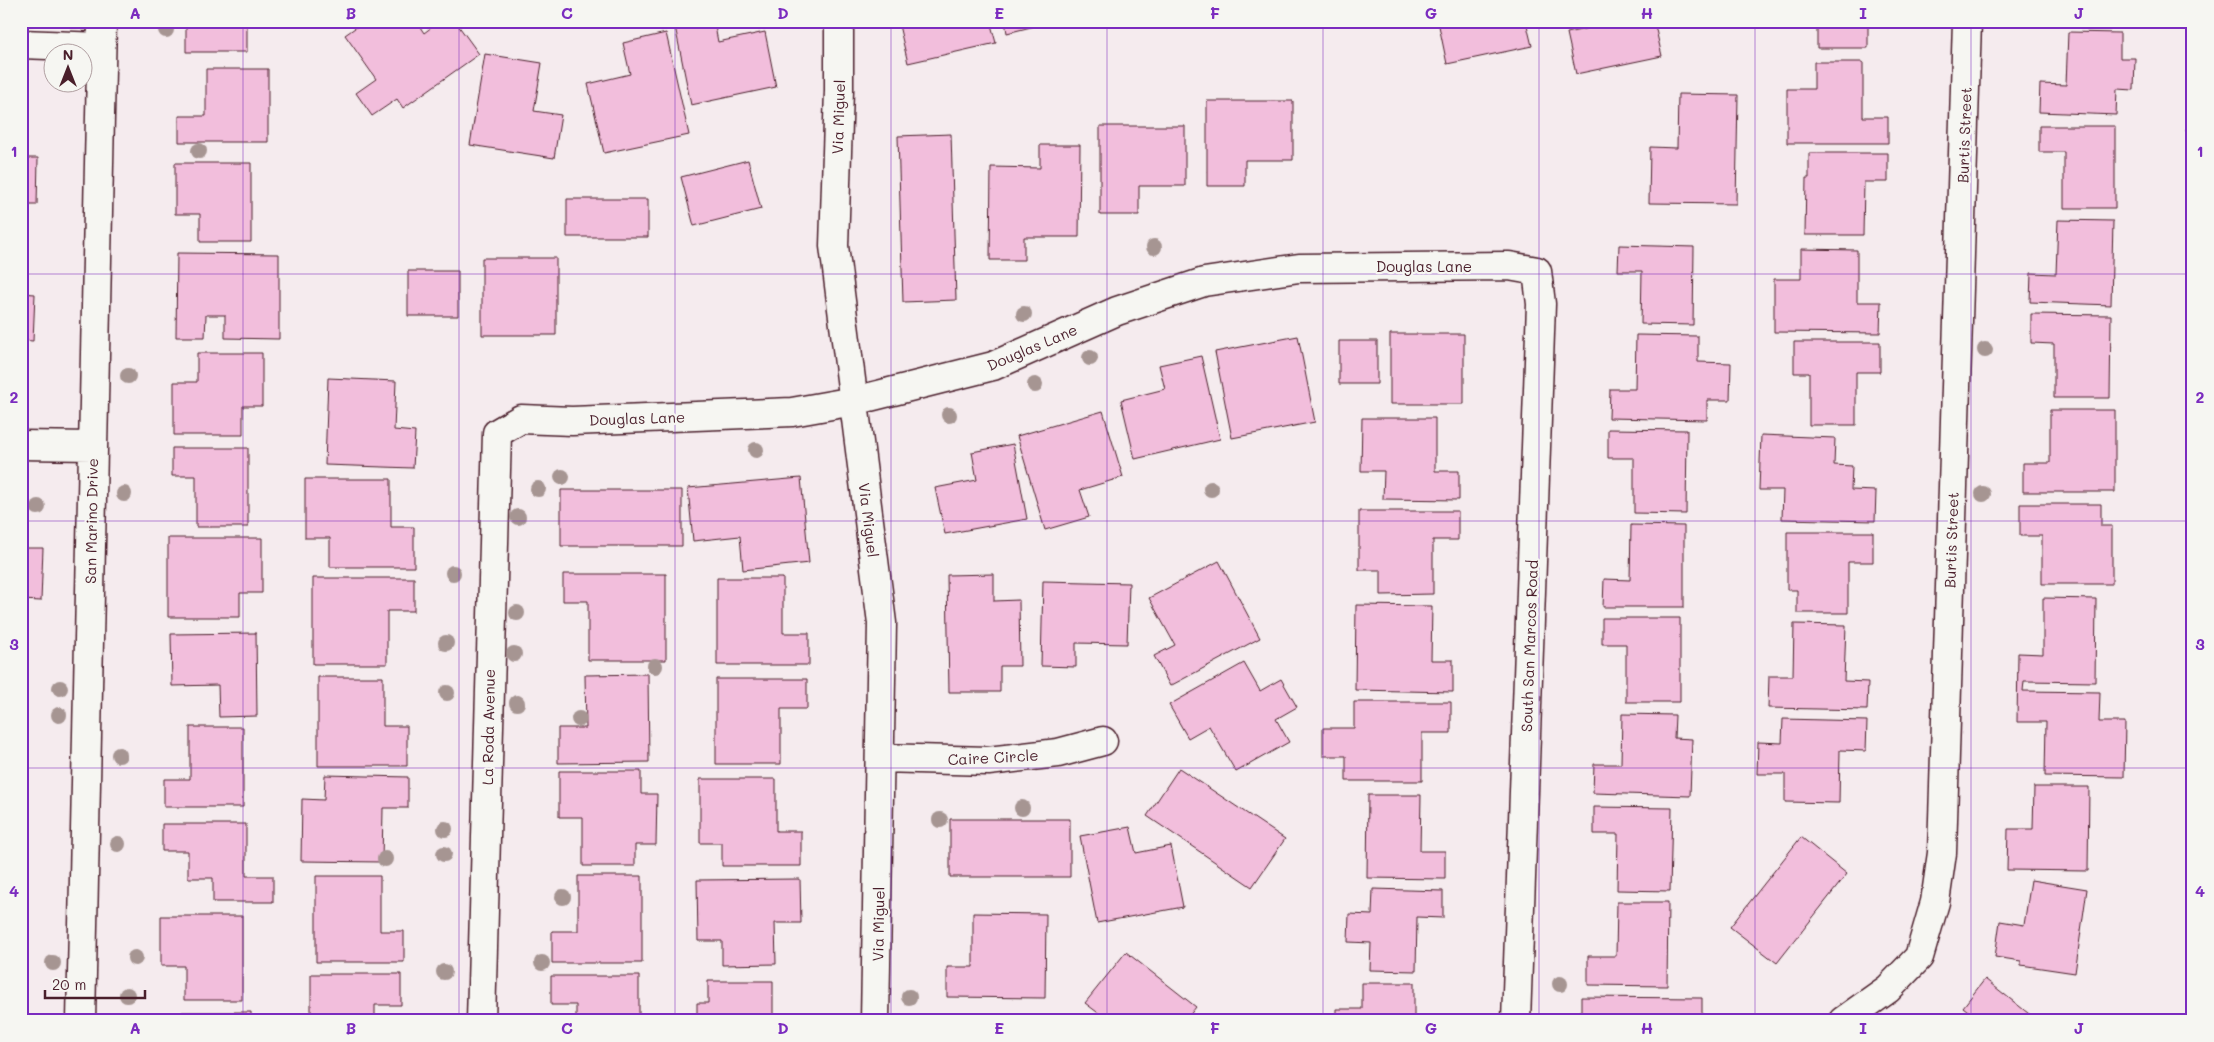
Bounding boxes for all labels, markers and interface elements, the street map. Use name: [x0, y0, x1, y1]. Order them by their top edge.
text: A: [129, 2, 141, 23]
text: B: [346, 2, 356, 23]
text: C: [561, 2, 573, 23]
text: D: [777, 2, 789, 23]
text: E: [994, 2, 1004, 23]
text: F: [1210, 2, 1220, 23]
text: G: [1425, 2, 1437, 23]
text: H: [1641, 2, 1653, 23]
text: I: [1859, 2, 1867, 23]
text: J: [2074, 2, 2084, 23]
north arrow: [42, 42, 92, 92]
text: N: [63, 45, 73, 64]
street label: Via Miguel: [827, 79, 849, 155]
street label: Burtis Street: [1952, 87, 1976, 183]
text: 1: [10, 140, 18, 161]
text: 1: [2196, 140, 2204, 161]
street label: Douglas Lane: [1376, 256, 1472, 276]
street label: Douglas Lane: [984, 319, 1080, 375]
text: 2: [10, 386, 19, 407]
text: 2: [2196, 386, 2205, 407]
street label: Douglas Lane: [589, 406, 685, 430]
street label: San Marino Drive: [80, 458, 102, 584]
street label: Via Miguel: [855, 482, 883, 558]
street label: Burtis Street: [1939, 492, 1963, 588]
street label: South San Marcos Road: [1516, 560, 1542, 732]
text: 3: [9, 633, 19, 654]
text: 3: [2195, 633, 2205, 654]
street label: La Roda Avenue: [477, 669, 499, 785]
street label: Caire Circle: [947, 745, 1039, 769]
text: 4: [9, 880, 19, 901]
text: 4: [2195, 880, 2205, 901]
street label: Via Miguel: [867, 886, 889, 962]
scale bar: [45, 967, 145, 999]
text: 20 m: [52, 974, 86, 994]
text: A: [129, 1017, 141, 1038]
text: B: [346, 1017, 356, 1038]
text: C: [561, 1017, 573, 1038]
text: D: [777, 1017, 789, 1038]
text: E: [994, 1017, 1004, 1038]
text: F: [1210, 1017, 1220, 1038]
text: G: [1425, 1017, 1437, 1038]
text: H: [1641, 1017, 1653, 1038]
text: I: [1859, 1017, 1867, 1038]
text: J: [2074, 1017, 2084, 1038]

